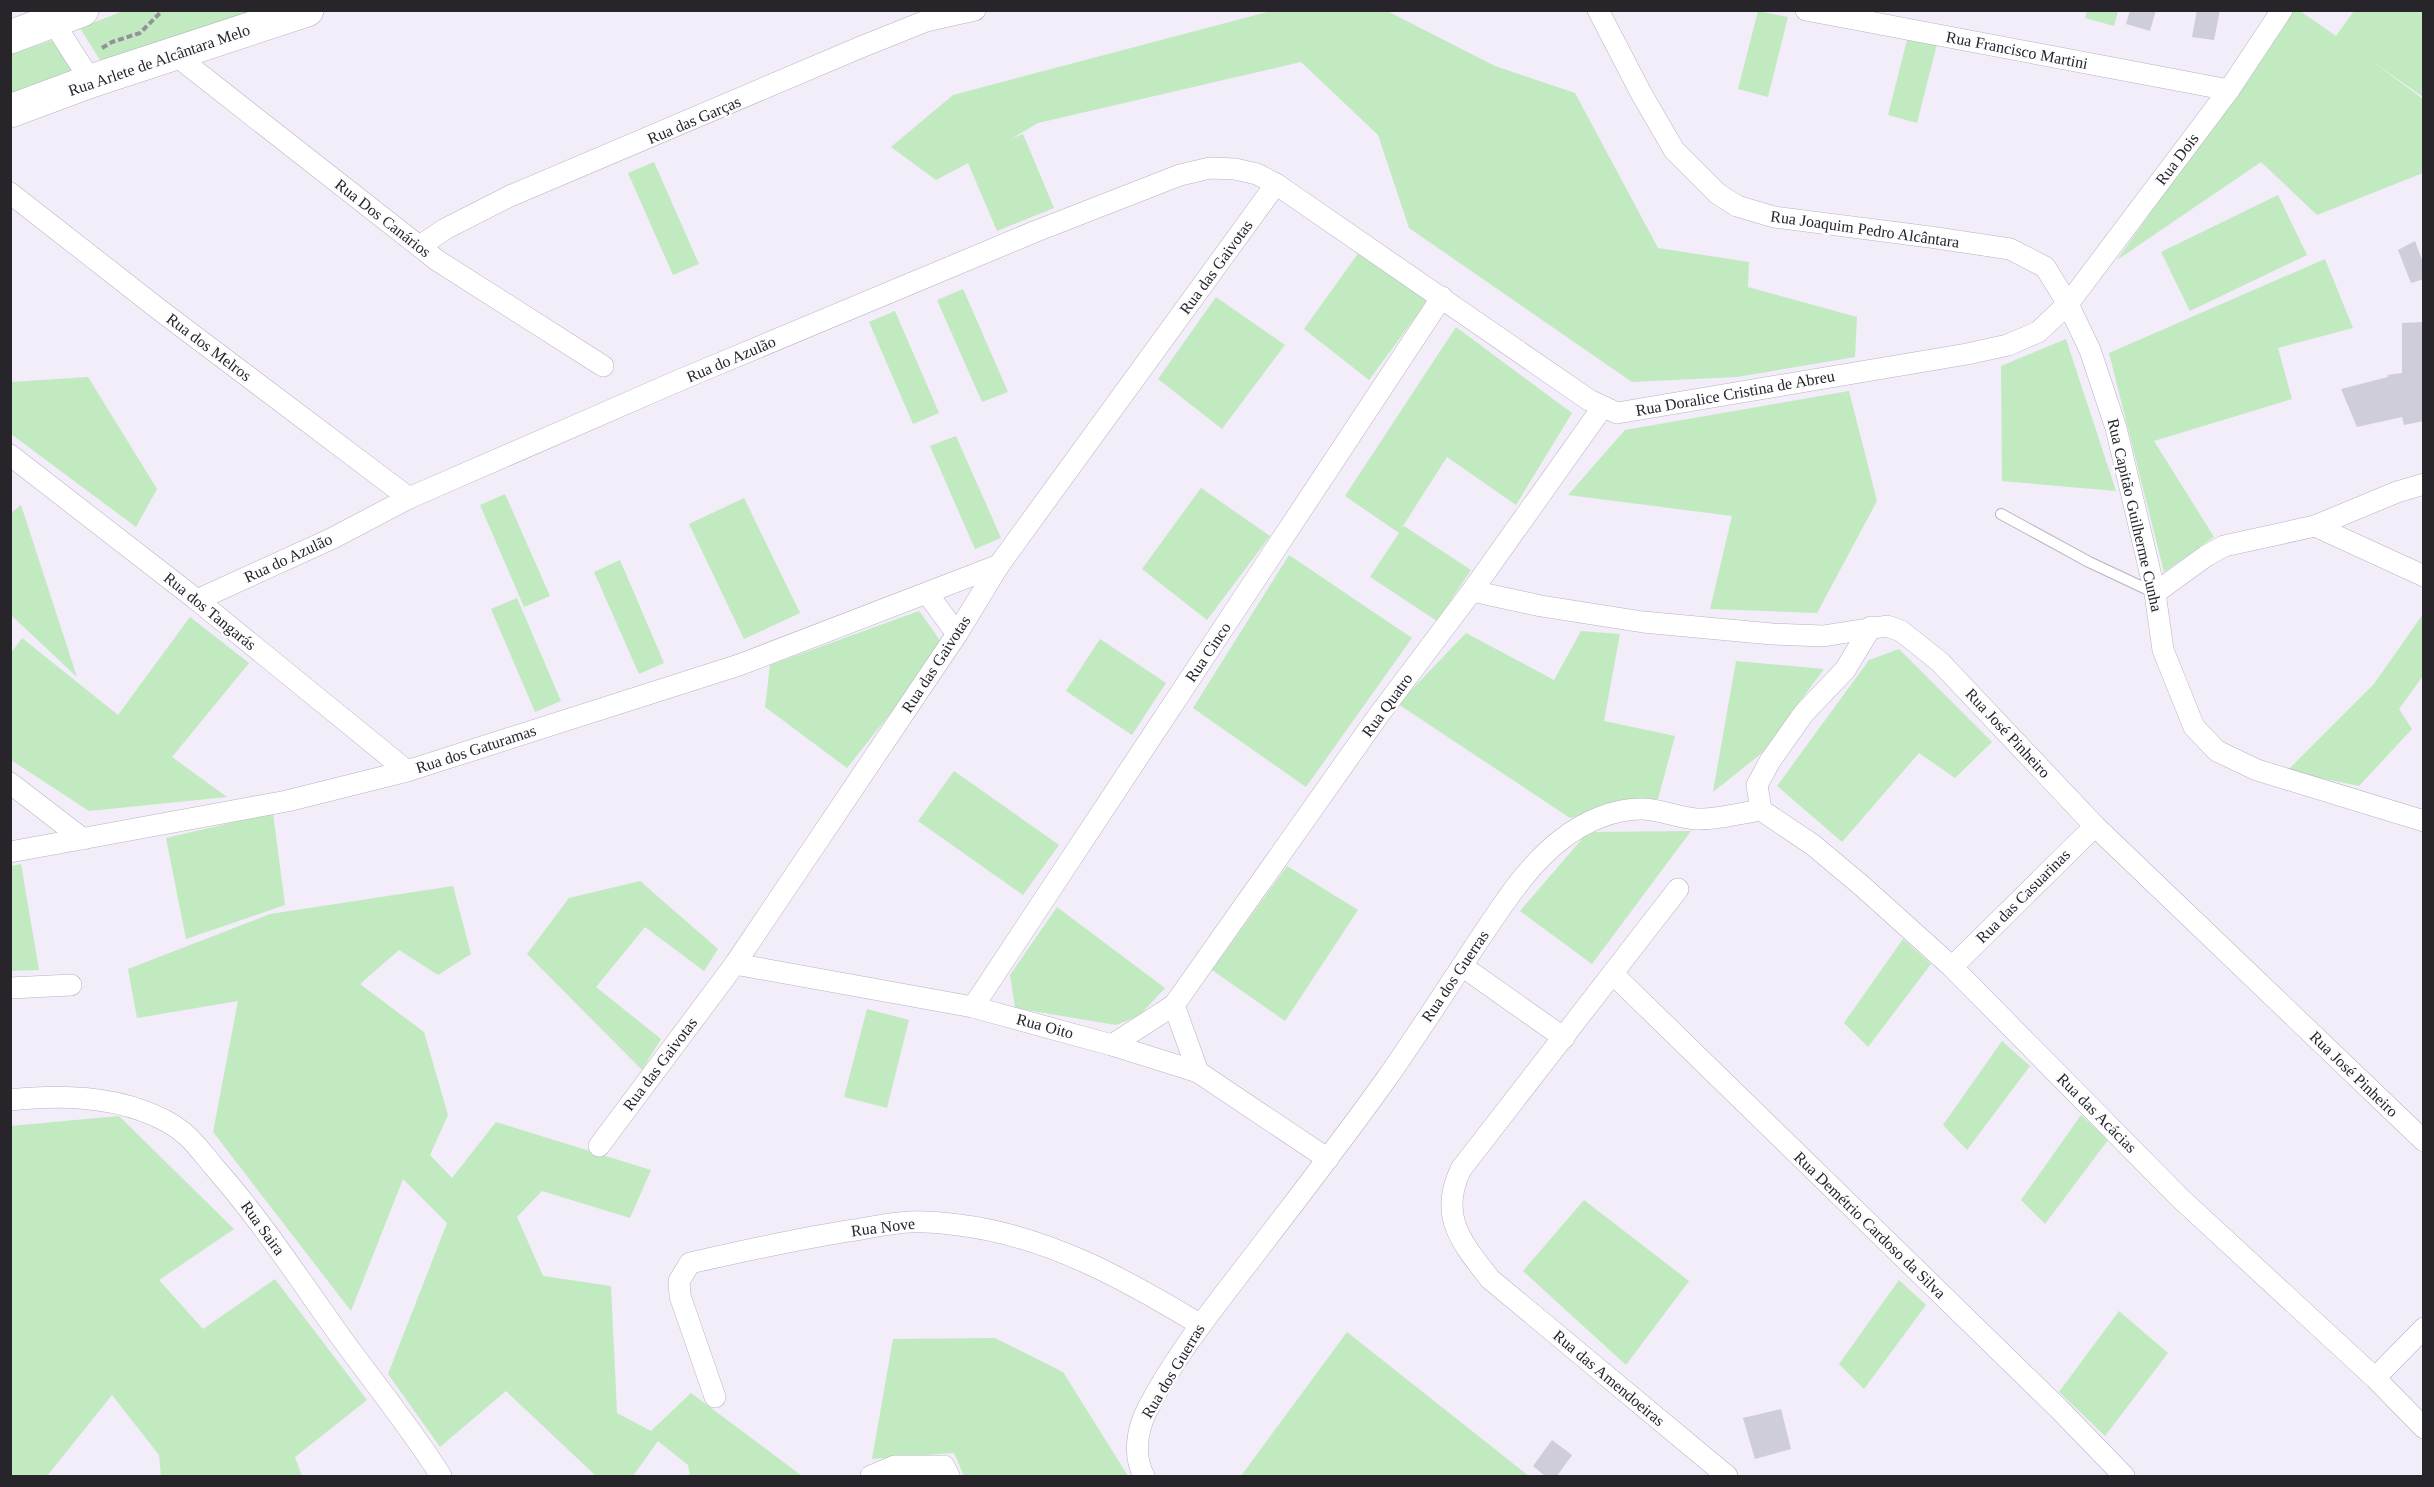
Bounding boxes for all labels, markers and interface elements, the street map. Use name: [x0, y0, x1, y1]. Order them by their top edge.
street label: Rua Arlete de Alcântara Melo: [66, 21, 252, 99]
street label: Rua Francisco Martini: [1945, 28, 2090, 72]
street label: Rua das Garças: [645, 93, 744, 148]
street label: Rua Dois: [2152, 130, 2202, 188]
street label: Rua Dos Canários: [332, 175, 434, 261]
street label: Rua Joaquim Pedro Alcântara: [1769, 207, 1961, 252]
street label: Rua das Gaivotas: [1176, 217, 1256, 317]
street label: Rua dos Melros: [163, 310, 255, 384]
street label: Rua do Azulão: [684, 333, 778, 385]
street label: Rua Doralice Cristina de Abreu: [1634, 367, 1836, 419]
street label: Rua Capitão Guilherme Cunha: [2104, 417, 2166, 613]
street label: Rua do Azulão: [241, 530, 335, 586]
street label: Rua dos Tangarás: [160, 569, 259, 654]
street label: Rua das Gaivotas: [898, 612, 974, 716]
street label: Rua Cinco: [1182, 619, 1234, 685]
street label: Rua Quatro: [1358, 670, 1416, 740]
street label: Rua José Pinheiro: [1962, 685, 2054, 781]
street label: Rua dos Gaturamas: [414, 722, 538, 776]
street label: Rua das Casuarinas: [1973, 846, 2073, 946]
street label: Rua dos Guerras: [1418, 927, 1492, 1025]
street label: Rua Oito: [1015, 1010, 1075, 1042]
street label: Rua das Gaivotas: [620, 1014, 700, 1114]
street label: Rua José Pinheiro: [2307, 1028, 2401, 1120]
street label: Rua das Acácias: [2054, 1070, 2140, 1156]
street label: Rua Demétrio Cardoso da Silva: [1791, 1148, 1949, 1302]
street label: Rua Saira: [238, 1198, 288, 1258]
street label: Rua Nove: [850, 1215, 916, 1239]
street label: Rua dos Guerras: [1138, 1321, 1208, 1421]
street label: Rua das Amendoeiras: [1550, 1327, 1668, 1429]

